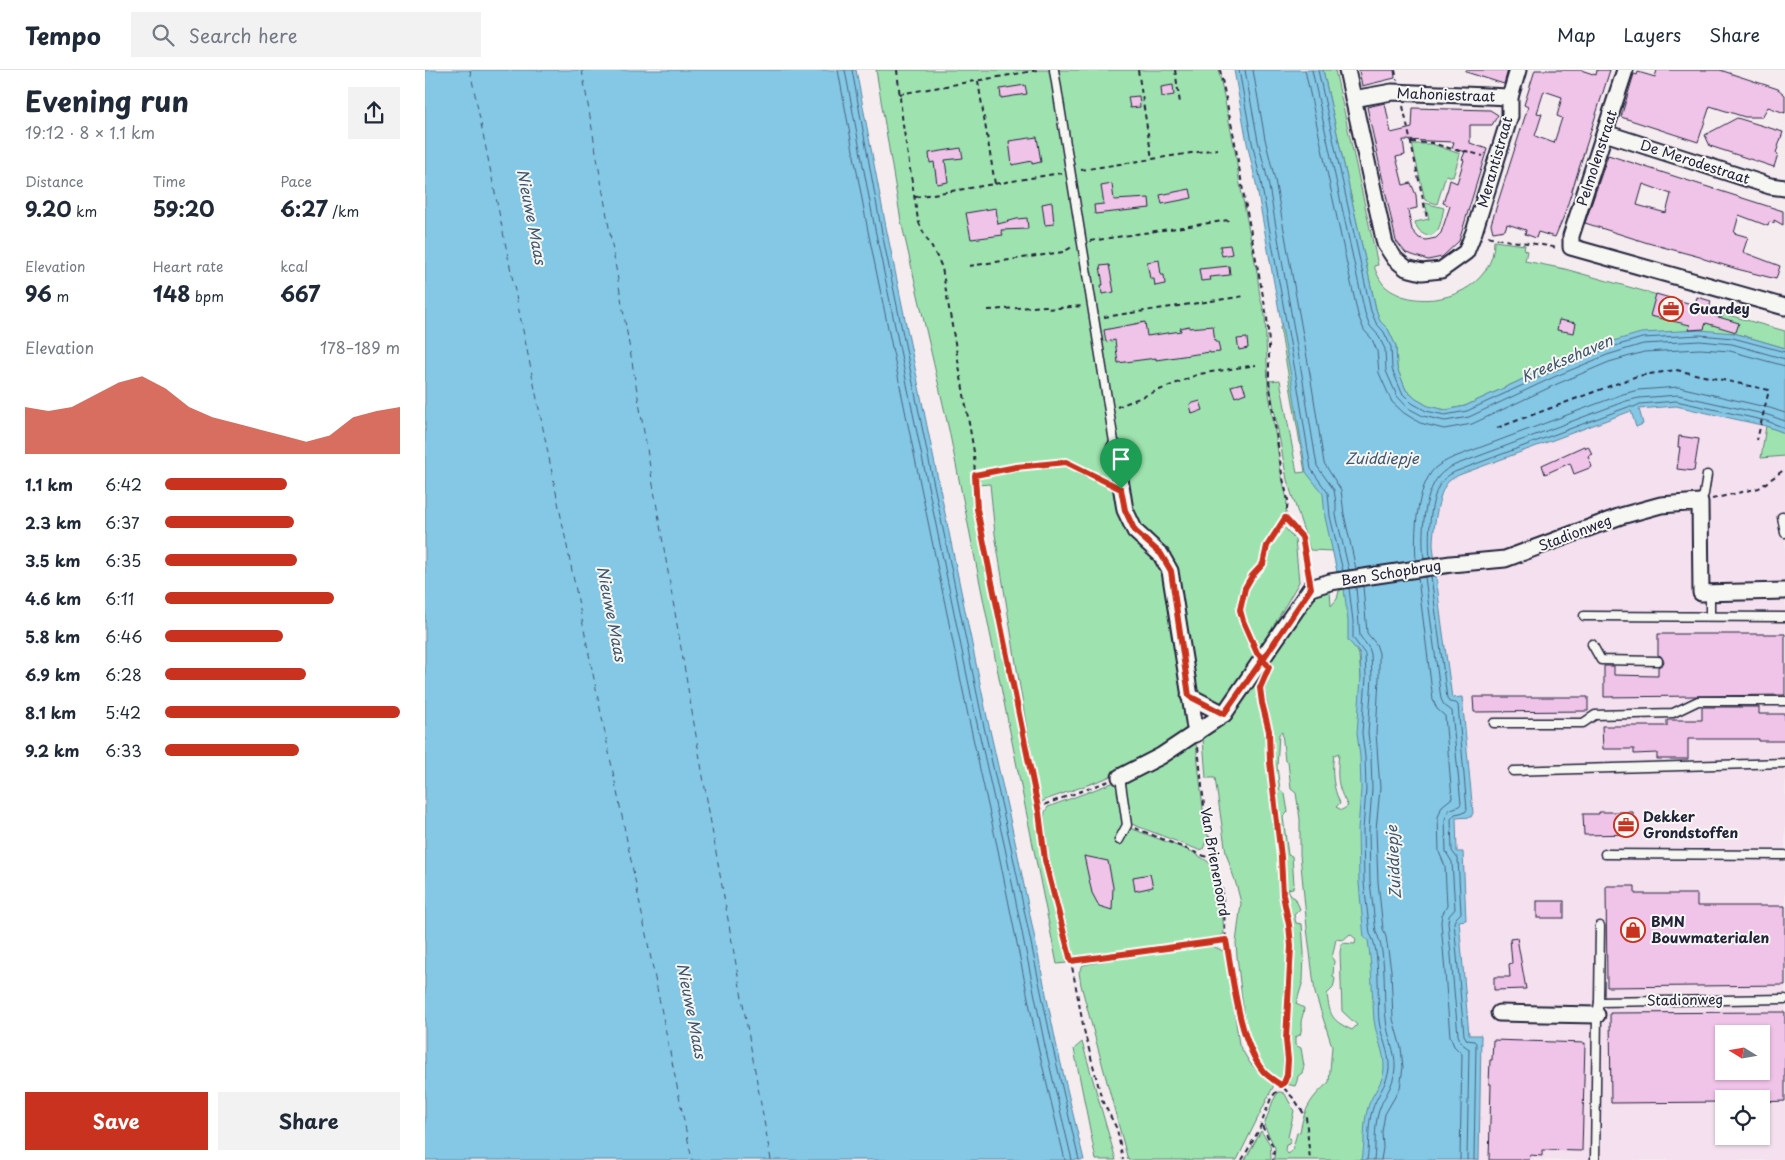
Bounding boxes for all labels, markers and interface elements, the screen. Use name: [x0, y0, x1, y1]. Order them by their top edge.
search box: [131, 12, 481, 57]
text: Tempo: [25, 17, 101, 53]
icon: search: [149, 21, 177, 49]
text: Search here: [189, 21, 297, 49]
text: Map: [1557, 21, 1596, 48]
text: Layers: [1624, 21, 1681, 48]
text: Share: [1709, 21, 1760, 48]
text: Evening run: [25, 79, 189, 122]
street label: Mahoniestraat: [1396, 82, 1496, 107]
button: share: [348, 87, 400, 139]
street label: Pelmolenstraat: [1571, 107, 1622, 209]
street label: Merantistraat: [1472, 114, 1518, 210]
text: 19:12 · 8 × 1.1 km: [25, 120, 155, 144]
street label: De Merodestraat: [1638, 134, 1753, 189]
water label: Nieuwe Maas: [512, 167, 553, 267]
text: Distance: [25, 171, 84, 192]
text: Time: [153, 171, 186, 192]
text: Pace: [280, 171, 312, 192]
text: 9.20: [25, 192, 72, 224]
text: 59:20: [153, 192, 215, 224]
text: 6:27: [280, 192, 328, 224]
text: km: [72, 201, 97, 222]
text: /km: [328, 201, 359, 222]
text: Elevation: [25, 256, 85, 277]
text: Heart rate: [153, 256, 223, 277]
text: kcal: [280, 256, 308, 277]
text: 96: [25, 277, 52, 309]
text: 148: [153, 277, 190, 309]
text: 667: [280, 277, 320, 309]
text: m: [52, 286, 69, 307]
text: bpm: [190, 286, 224, 307]
office icon: Guardey: [1658, 296, 1684, 322]
place label: Guardey: [1689, 298, 1750, 319]
water label: Kreeksehaven: [1517, 328, 1617, 387]
text: Elevation: [25, 335, 94, 359]
text: 178–189 m: [320, 335, 400, 359]
pin: [1100, 438, 1142, 489]
icon: arrive: [1107, 445, 1135, 473]
water label: Zuiddiepje: [1345, 446, 1420, 469]
text: 1.1 km: [25, 472, 73, 496]
text: 6:42: [105, 472, 142, 496]
street label: Stadionweg: [1535, 509, 1614, 556]
text: 2.3 km: [25, 510, 81, 534]
text: 6:37: [105, 510, 140, 534]
text: 3.5 km: [25, 548, 80, 572]
text: 6:35: [105, 548, 141, 572]
street label: Ben Schopbrug: [1339, 554, 1443, 591]
water label: Nieuwe Maas: [592, 564, 633, 664]
text: 4.6 km: [25, 586, 81, 610]
text: 6:11: [105, 586, 134, 610]
text: 5.8 km: [25, 624, 80, 648]
text: 6:46: [105, 624, 143, 648]
text: 6.9 km: [25, 662, 81, 686]
text: 6:28: [105, 662, 142, 686]
text: 8.1 km: [25, 700, 76, 724]
text: 5:42: [105, 700, 141, 724]
text: 9.2 km: [25, 738, 79, 762]
text: 6:33: [105, 738, 142, 762]
street label: Van Brienenoord: [1196, 806, 1235, 918]
place label: Dekker Grondstoffen: [1643, 806, 1738, 843]
office icon: Dekker Grondstoffen: [1613, 812, 1639, 838]
water label: Zuiddiepje: [1379, 824, 1406, 899]
place label: BMN Bouwmaterialen: [1651, 911, 1770, 948]
shop icon: BMN Bouwmaterialen: [1620, 917, 1646, 943]
water label: Nieuwe Maas: [672, 961, 713, 1061]
street label: Stadionweg: [1647, 988, 1723, 1011]
north arrow: [1715, 1025, 1770, 1080]
map controls: [1715, 1025, 1770, 1145]
button: locate: [1715, 1090, 1770, 1145]
button: Save: [25, 1092, 208, 1150]
button: Share: [218, 1092, 400, 1150]

